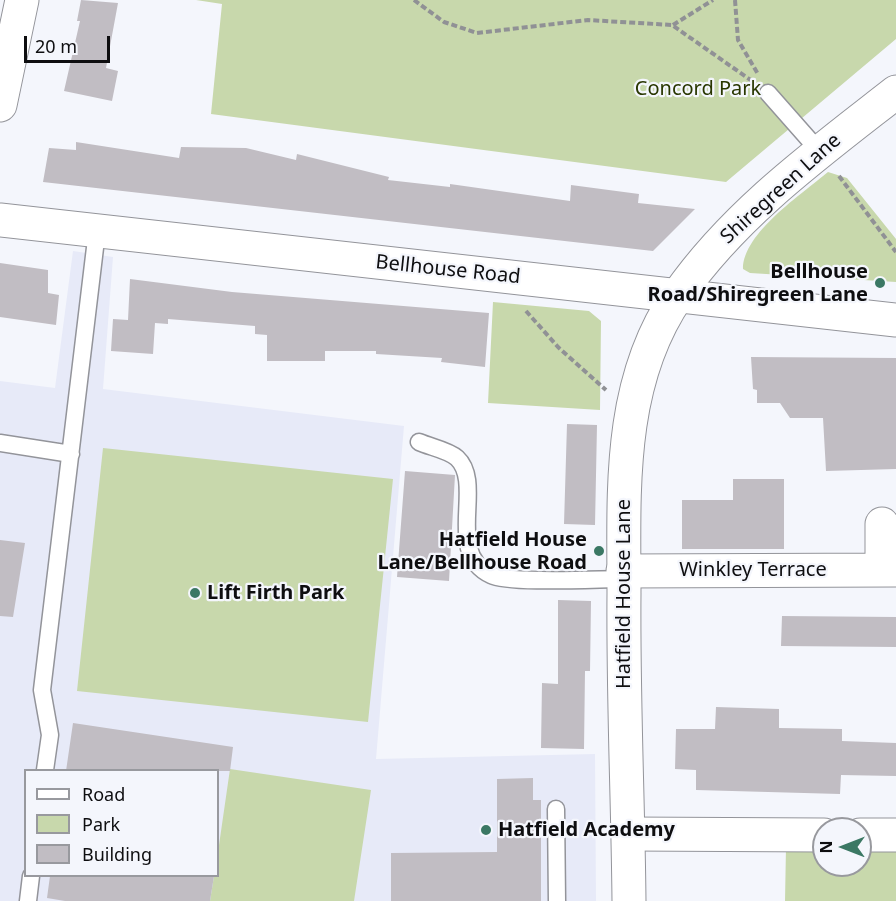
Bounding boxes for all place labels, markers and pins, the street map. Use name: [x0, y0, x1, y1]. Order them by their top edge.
place label: Bellhouse Road/Shiregreen Lane: [648, 260, 868, 307]
marker: Bellhouse Road/Shiregreen Lane: [873, 276, 887, 290]
place label: Hatfield House Lane/Bellhouse Road: [378, 528, 587, 575]
marker: Hatfield House Lane/Bellhouse Road: [592, 544, 606, 558]
place label: Lift Firth Park: [207, 581, 344, 605]
marker: Lift Firth Park: [188, 586, 202, 600]
place label: Hatfield Academy: [498, 818, 675, 842]
marker: Hatfield Academy: [479, 823, 493, 837]

